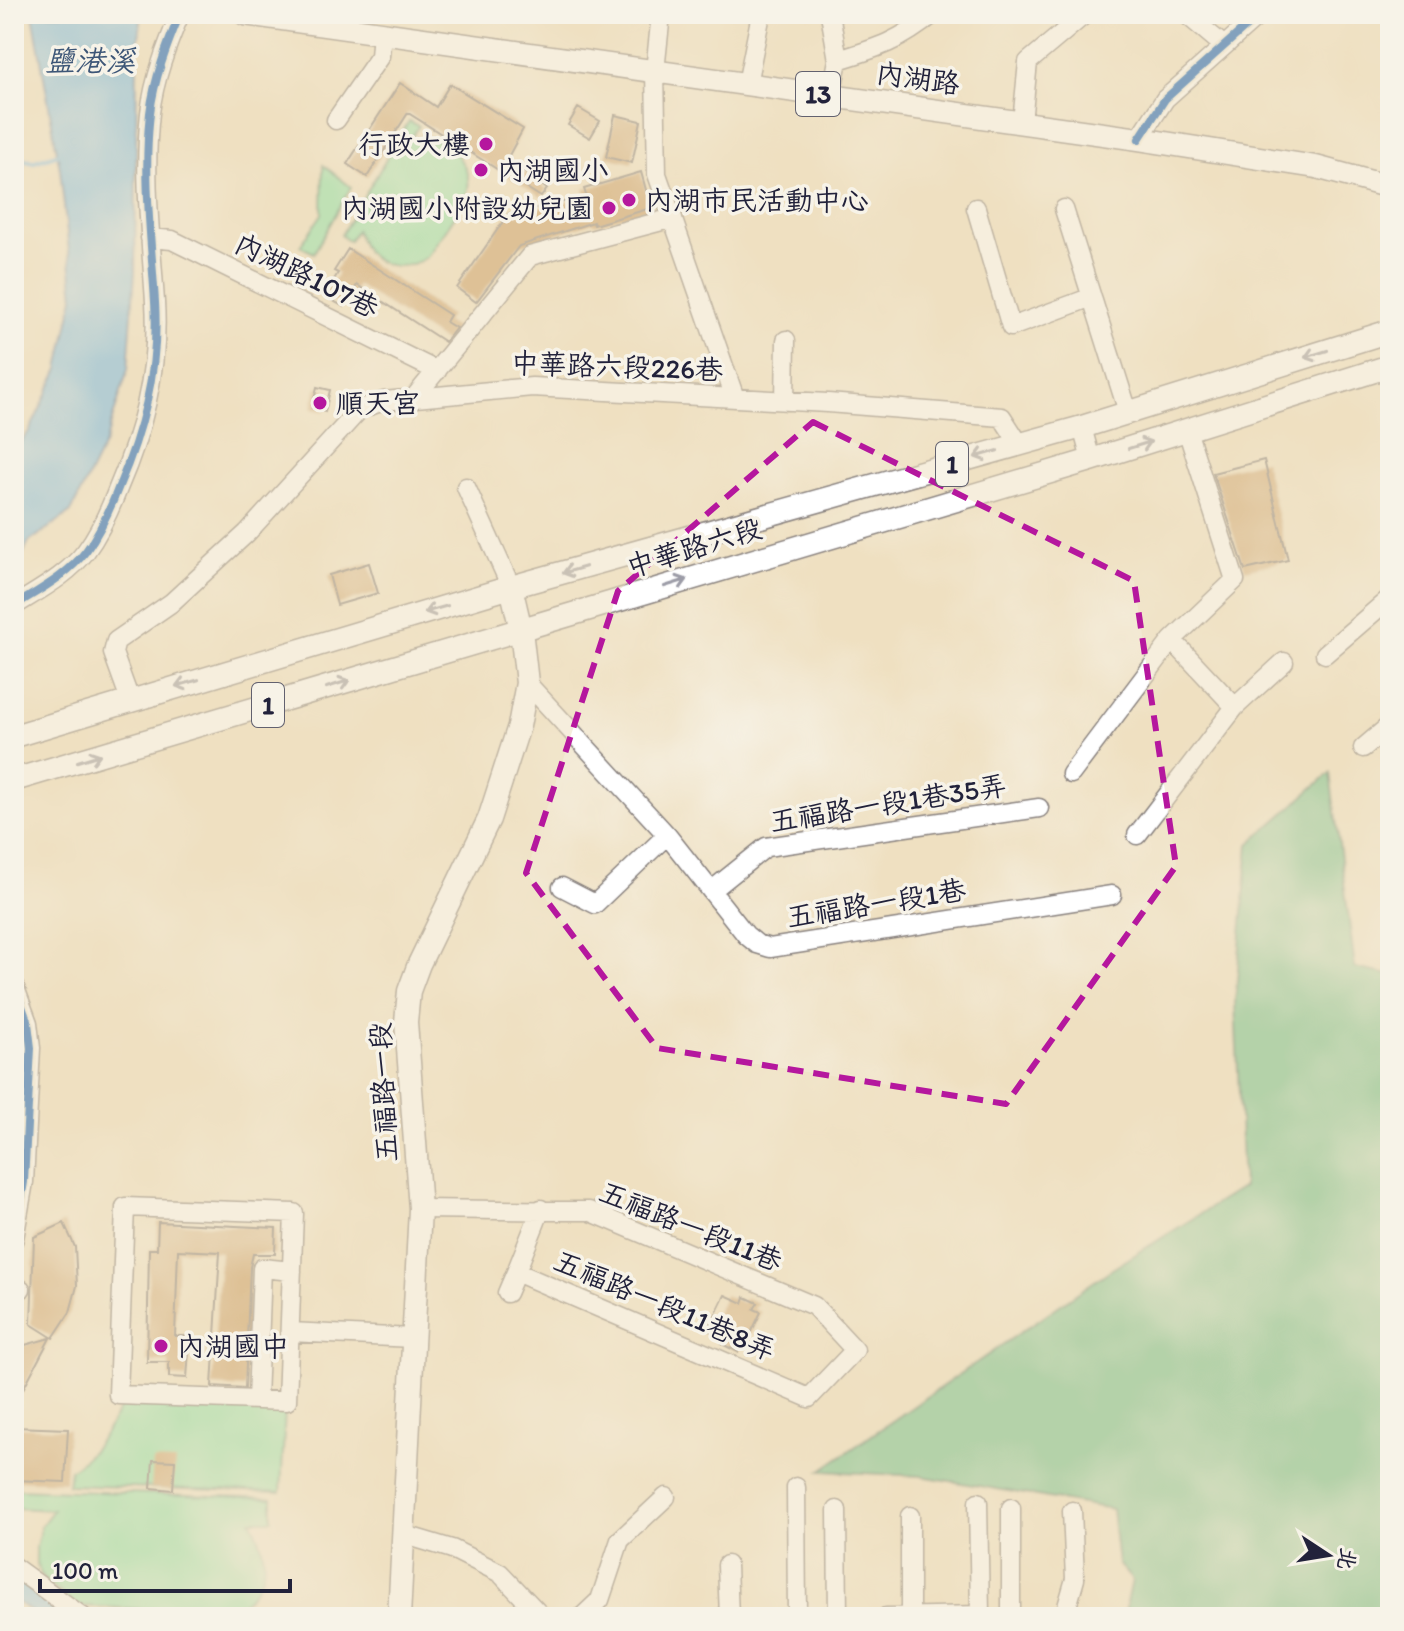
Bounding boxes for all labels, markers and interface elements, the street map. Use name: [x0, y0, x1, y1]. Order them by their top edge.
water label: 鹽港溪: [45, 42, 137, 79]
street label: 內湖路: [874, 55, 962, 101]
road number: 13: [796, 72, 840, 116]
place label: 行政大樓: [358, 127, 470, 161]
marker: 行政大樓: [477, 135, 495, 153]
place label: 內湖國小: [497, 153, 609, 187]
marker: 內湖國小: [472, 161, 490, 179]
place label: 內湖市民活動中心: [645, 183, 869, 217]
place label: 內湖國小附設幼兒園: [341, 191, 593, 225]
marker: 內湖市民活動中心: [620, 191, 638, 209]
marker: 內湖國小附設幼兒園: [600, 199, 618, 217]
street label: 內湖路107巷: [229, 225, 386, 325]
street label: 中華路六段226巷: [510, 345, 725, 387]
one-way arrow: [1303, 347, 1329, 362]
place label: 順天宮: [336, 386, 420, 420]
marker: 順天宮: [311, 394, 329, 412]
one-way arrow: [1127, 437, 1152, 451]
road number: 1: [936, 442, 968, 486]
one-way arrow: [974, 447, 1000, 462]
street label: 中華路六段: [622, 510, 766, 584]
one-way arrow: [562, 563, 588, 578]
one-way arrow: [663, 575, 689, 590]
one-way arrow: [424, 602, 450, 617]
one-way arrow: [174, 676, 200, 691]
one-way arrow: [325, 676, 350, 690]
road number: 1: [252, 683, 284, 727]
one-way arrow: [75, 750, 101, 765]
street label: 五福路一段1巷35弄: [767, 768, 1009, 838]
street label: 五福路一段1巷: [784, 872, 969, 934]
street label: 五福路一段: [362, 1021, 404, 1163]
street label: 五福路一段11巷: [595, 1174, 788, 1278]
street label: 五福路一段11巷8弄: [549, 1243, 781, 1367]
place label: 內湖國中: [177, 1329, 289, 1363]
marker: 內湖國中: [152, 1337, 170, 1355]
north arrow: [1288, 1515, 1368, 1595]
scale bar: [40, 1543, 290, 1593]
text: 北: [1332, 1545, 1363, 1573]
text: 100 m: [52, 1556, 118, 1585]

